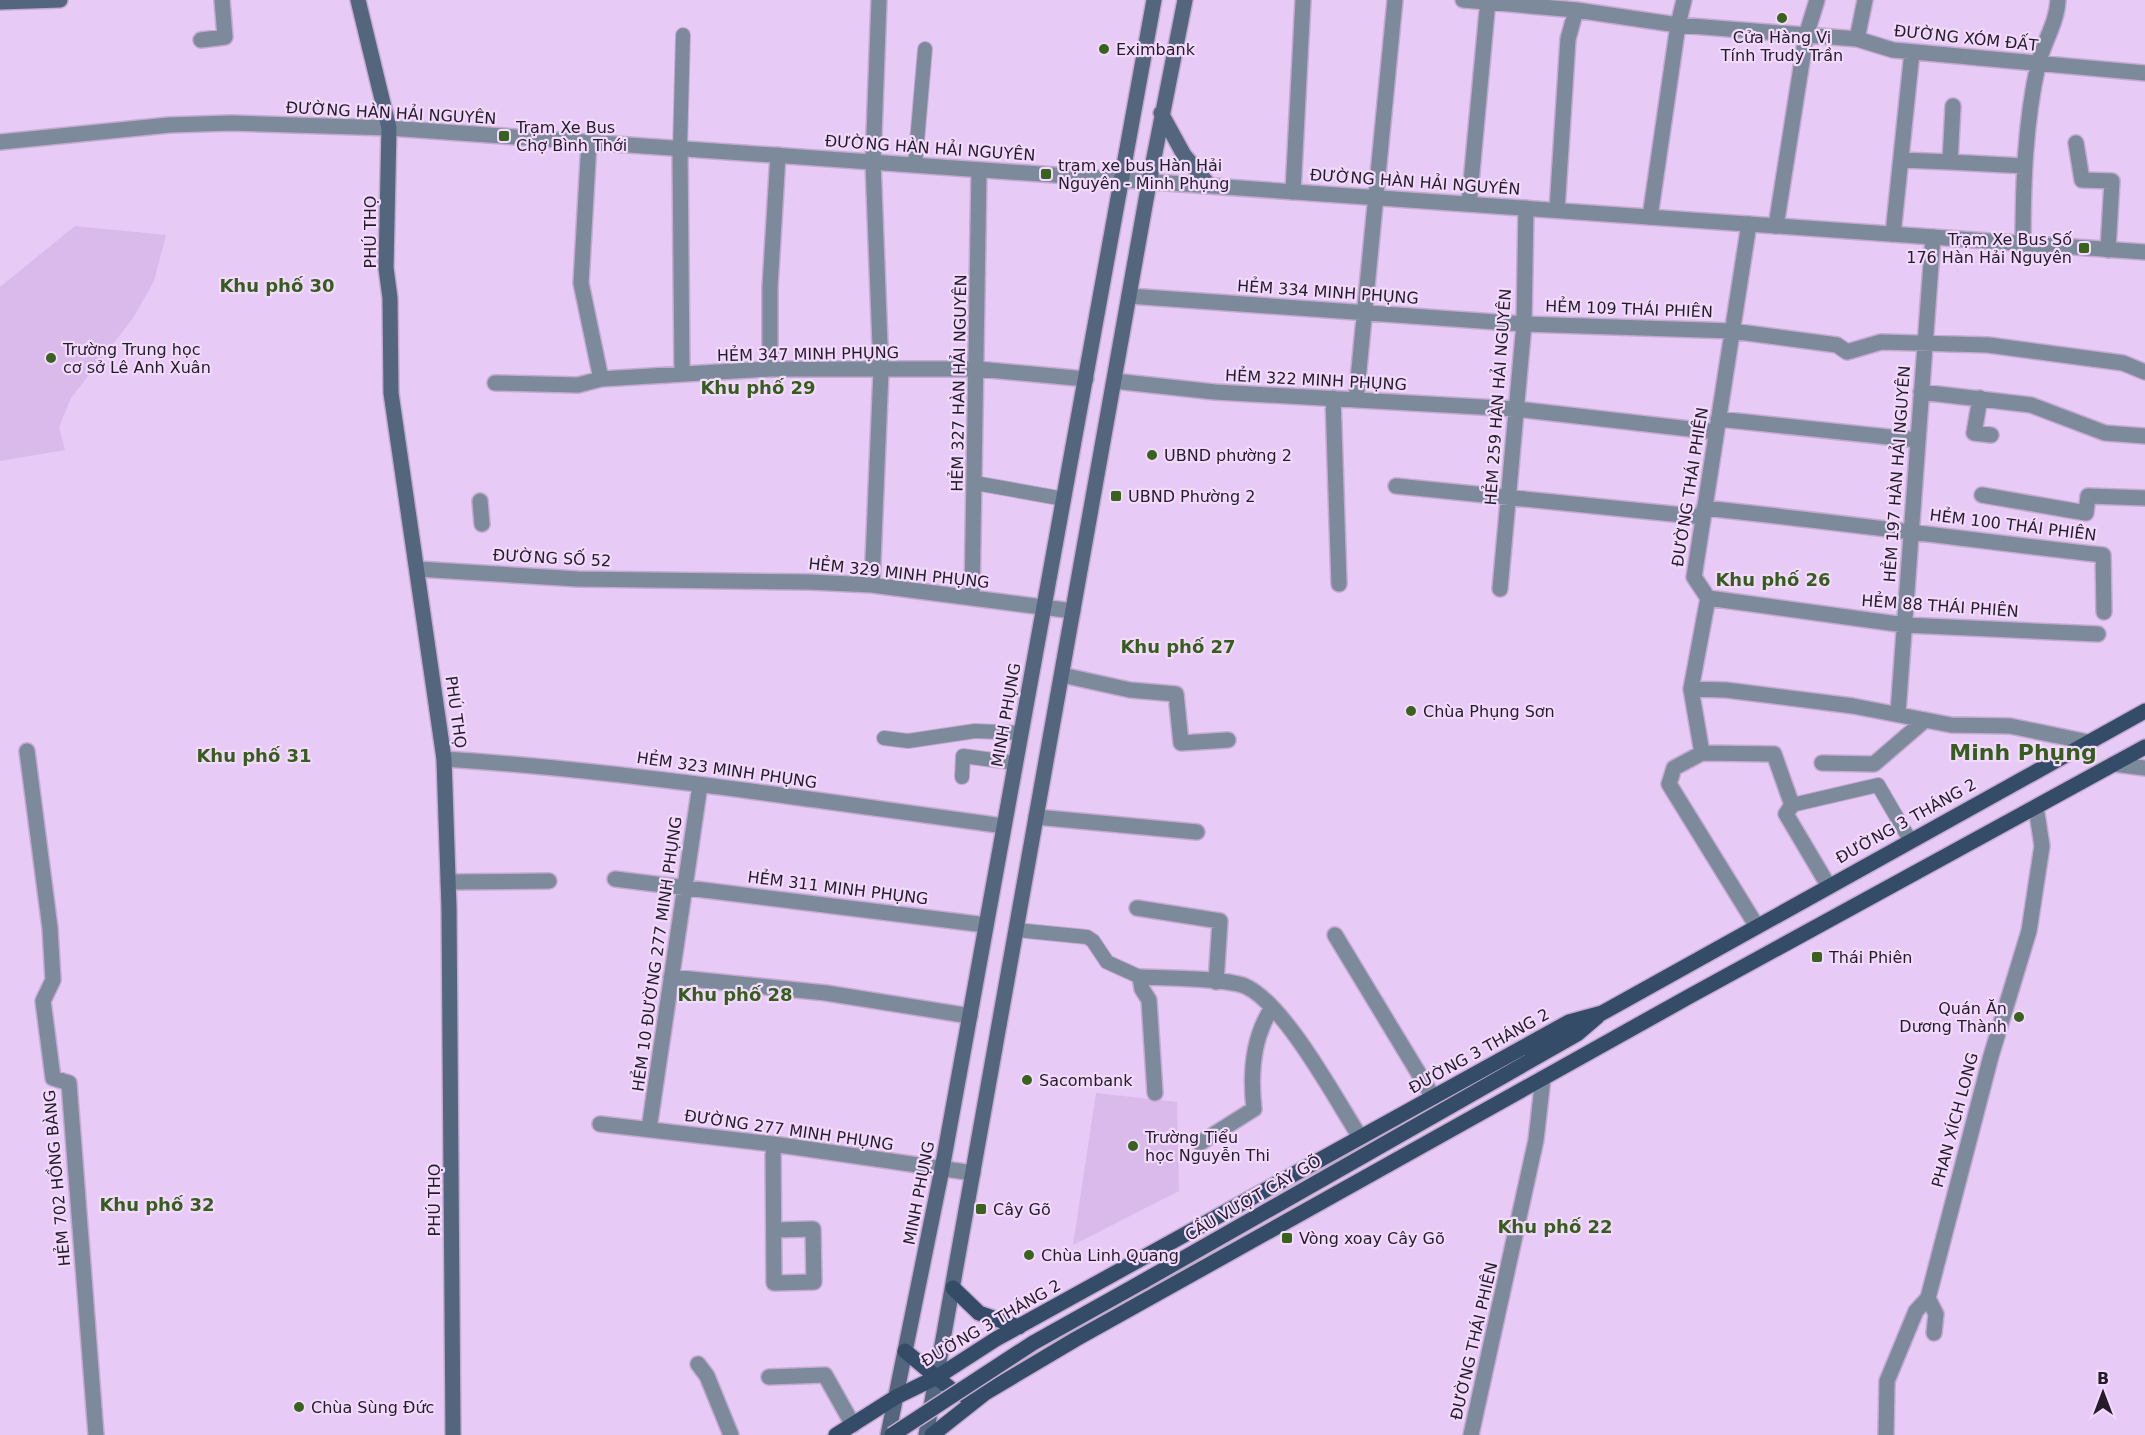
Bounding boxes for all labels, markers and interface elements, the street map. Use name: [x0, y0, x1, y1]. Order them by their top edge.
marker: Cửa Hàng Vi Tính Trudy Trần: [1775, 11, 1789, 25]
street label: ĐƯỜNG XÓM ĐẤT: [1893, 19, 2039, 55]
place label: Cửa Hàng Vi Tính Trudy Trần: [1720, 28, 1843, 65]
place label: Eximbank: [1116, 40, 1196, 59]
marker: Eximbank: [1097, 42, 1111, 56]
street label: ĐƯỜNG HÀN HẢI NGUYÊN: [285, 97, 497, 128]
place label: Trạm Xe Bus Chợ Bình Thới: [515, 118, 627, 155]
marker: Trạm Xe Bus Chợ Bình Thới: [497, 129, 511, 143]
street label: ĐƯỜNG HÀN HẢI NGUYÊN: [824, 130, 1036, 165]
place label: trạm xe bus Hàn Hải Nguyên - Minh Phụng: [1058, 156, 1230, 193]
street label: ĐƯỜNG HÀN HẢI NGUYÊN: [1309, 164, 1521, 199]
marker: trạm xe bus Hàn Hải Nguyên - Minh Phụng: [1039, 167, 1053, 181]
street label: PHÚ THỌ: [361, 196, 380, 268]
place label: Trạm Xe Bus Số 176 Hàn Hải Nguyên: [1906, 230, 2072, 267]
marker: Trạm Xe Bus Số 176 Hàn Hải Nguyên: [2077, 241, 2091, 255]
street label: HẺM 327 HÀN HẢI NGUYÊN: [947, 274, 970, 492]
district label: Khu phố 30: [219, 275, 335, 296]
street label: HẺM 334 MINH PHỤNG: [1237, 275, 1420, 308]
street label: HẺM 259 HÀN HẢI NGUYÊN: [1480, 288, 1515, 506]
street label: HẺM 109 THÁI PHIÊN: [1545, 296, 1713, 321]
place label: Trường Trung học cơ sở Lê Anh Xuân: [62, 340, 211, 377]
street label: HẺM 347 MINH PHỤNG: [717, 342, 899, 365]
marker: Trường Trung học cơ sở Lê Anh Xuân: [44, 351, 58, 365]
street label: HẺM 322 MINH PHỤNG: [1225, 365, 1407, 394]
street label: HẺM 197 HÀN HẢI NGUYÊN: [1879, 365, 1914, 583]
district label: Khu phố 29: [700, 377, 816, 398]
street label: ĐƯỜNG THÁI PHIÊN: [1668, 406, 1712, 568]
place label: UBND phường 2: [1164, 446, 1292, 465]
marker: UBND phường 2: [1145, 448, 1159, 462]
place label: UBND Phường 2: [1128, 487, 1255, 506]
marker: UBND Phường 2: [1109, 489, 1123, 503]
street label: HẺM 100 THÁI PHIÊN: [1929, 504, 2097, 545]
street label: ĐƯỜNG SỐ 52: [492, 543, 612, 571]
street label: HẺM 329 MINH PHỤNG: [807, 553, 991, 592]
district label: Khu phố 26: [1715, 569, 1831, 590]
street label: HẺM 88 THÁI PHIÊN: [1861, 590, 2019, 621]
district label: Khu phố 27: [1120, 636, 1236, 657]
street label: MINH PHỤNG: [987, 661, 1025, 769]
street label: PHÚ THỌ: [442, 675, 470, 749]
place label: Chùa Phụng Sơn: [1423, 702, 1555, 721]
marker: Chùa Phụng Sơn: [1404, 704, 1418, 718]
district label: Minh Phụng: [1949, 740, 2097, 765]
district label: Khu phố 31: [196, 745, 312, 766]
street label: HẺM 323 MINH PHỤNG: [636, 747, 819, 792]
street label: ĐƯỜNG 3 THÁNG 2: [1832, 774, 1980, 868]
street label: HẺM 10 ĐƯỜNG 277 MINH PHỤNG: [627, 815, 686, 1093]
street label: HẺM 311 MINH PHỤNG: [747, 866, 930, 909]
place label: Thái Phiên: [1828, 948, 1912, 967]
marker: Thái Phiên: [1810, 950, 1824, 964]
district label: Khu phố 28: [677, 984, 793, 1005]
place label: Quán Ăn Dương Thành: [1899, 999, 2007, 1036]
street label: ĐƯỜNG 3 THÁNG 2: [1405, 1004, 1553, 1098]
marker: Quán Ăn Dương Thành: [2012, 1010, 2026, 1024]
street label: PHAN XÍCH LONG: [1928, 1050, 1982, 1190]
place label: Sacombank: [1039, 1071, 1133, 1090]
marker: Sacombank: [1020, 1073, 1034, 1087]
street label: HẺM 702 HỒNG BÀNG: [38, 1089, 74, 1267]
street label: ĐƯỜNG 277 MINH PHỤNG: [683, 1106, 895, 1154]
place label: Trường Tiểu học Nguyễn Thi: [1144, 1128, 1270, 1165]
street label: MINH PHỤNG: [900, 1139, 938, 1247]
marker: Trường Tiểu học Nguyễn Thi: [1126, 1139, 1140, 1153]
street label: CẦU VƯỢT CÂY GÕ: [1181, 1150, 1324, 1245]
street label: PHÚ THỌ: [425, 1164, 444, 1236]
district label: Khu phố 32: [99, 1194, 215, 1215]
place label: Cây Gõ: [993, 1200, 1051, 1219]
marker: Cây Gõ: [974, 1202, 988, 1216]
district label: Khu phố 22: [1497, 1216, 1613, 1237]
place label: Vòng xoay Cây Gõ: [1299, 1229, 1445, 1248]
marker: Vòng xoay Cây Gõ: [1280, 1231, 1294, 1245]
place label: Chùa Linh Quang: [1041, 1246, 1179, 1265]
marker: Chùa Linh Quang: [1022, 1248, 1036, 1262]
street label: ĐƯỜNG THÁI PHIÊN: [1447, 1260, 1501, 1422]
street label: ĐƯỜNG 3 THÁNG 2: [918, 1275, 1064, 1371]
north arrow: [2073, 1363, 2133, 1423]
text: B: [2097, 1369, 2109, 1388]
place label: Chùa Sùng Đức: [311, 1398, 434, 1417]
marker: Chùa Sùng Đức: [292, 1400, 306, 1414]

